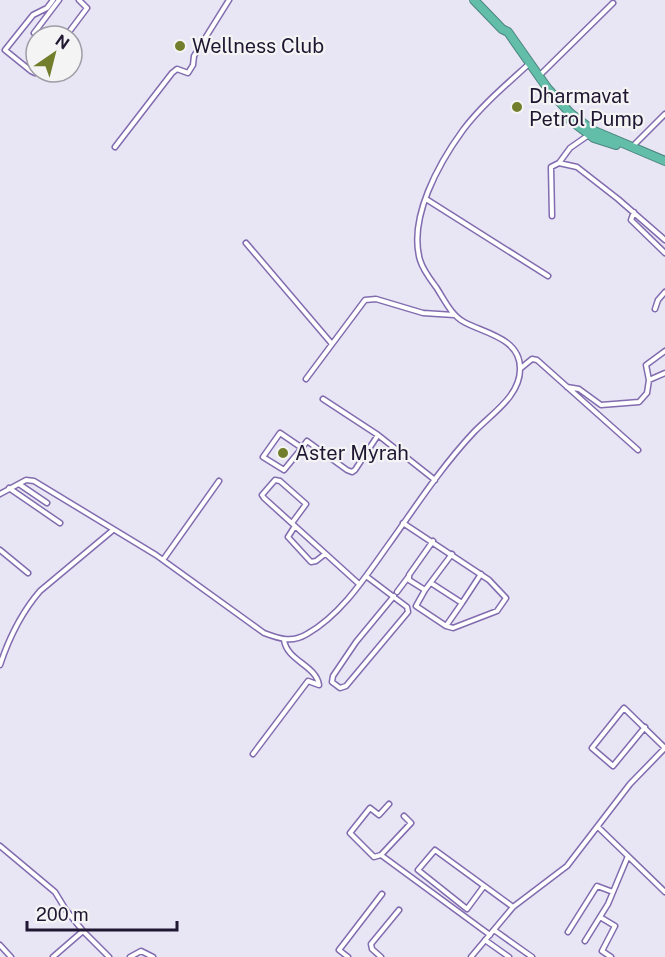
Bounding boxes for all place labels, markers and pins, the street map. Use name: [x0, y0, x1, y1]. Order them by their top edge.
place label: Wellness Club: [192, 34, 324, 58]
marker: Wellness Club: [173, 39, 187, 53]
place label: Dharmavat Petrol Pump: [529, 84, 644, 131]
marker: Dharmavat Petrol Pump: [510, 100, 524, 114]
place label: Aster Myrah: [295, 441, 409, 465]
marker: Aster Myrah: [276, 446, 290, 460]

